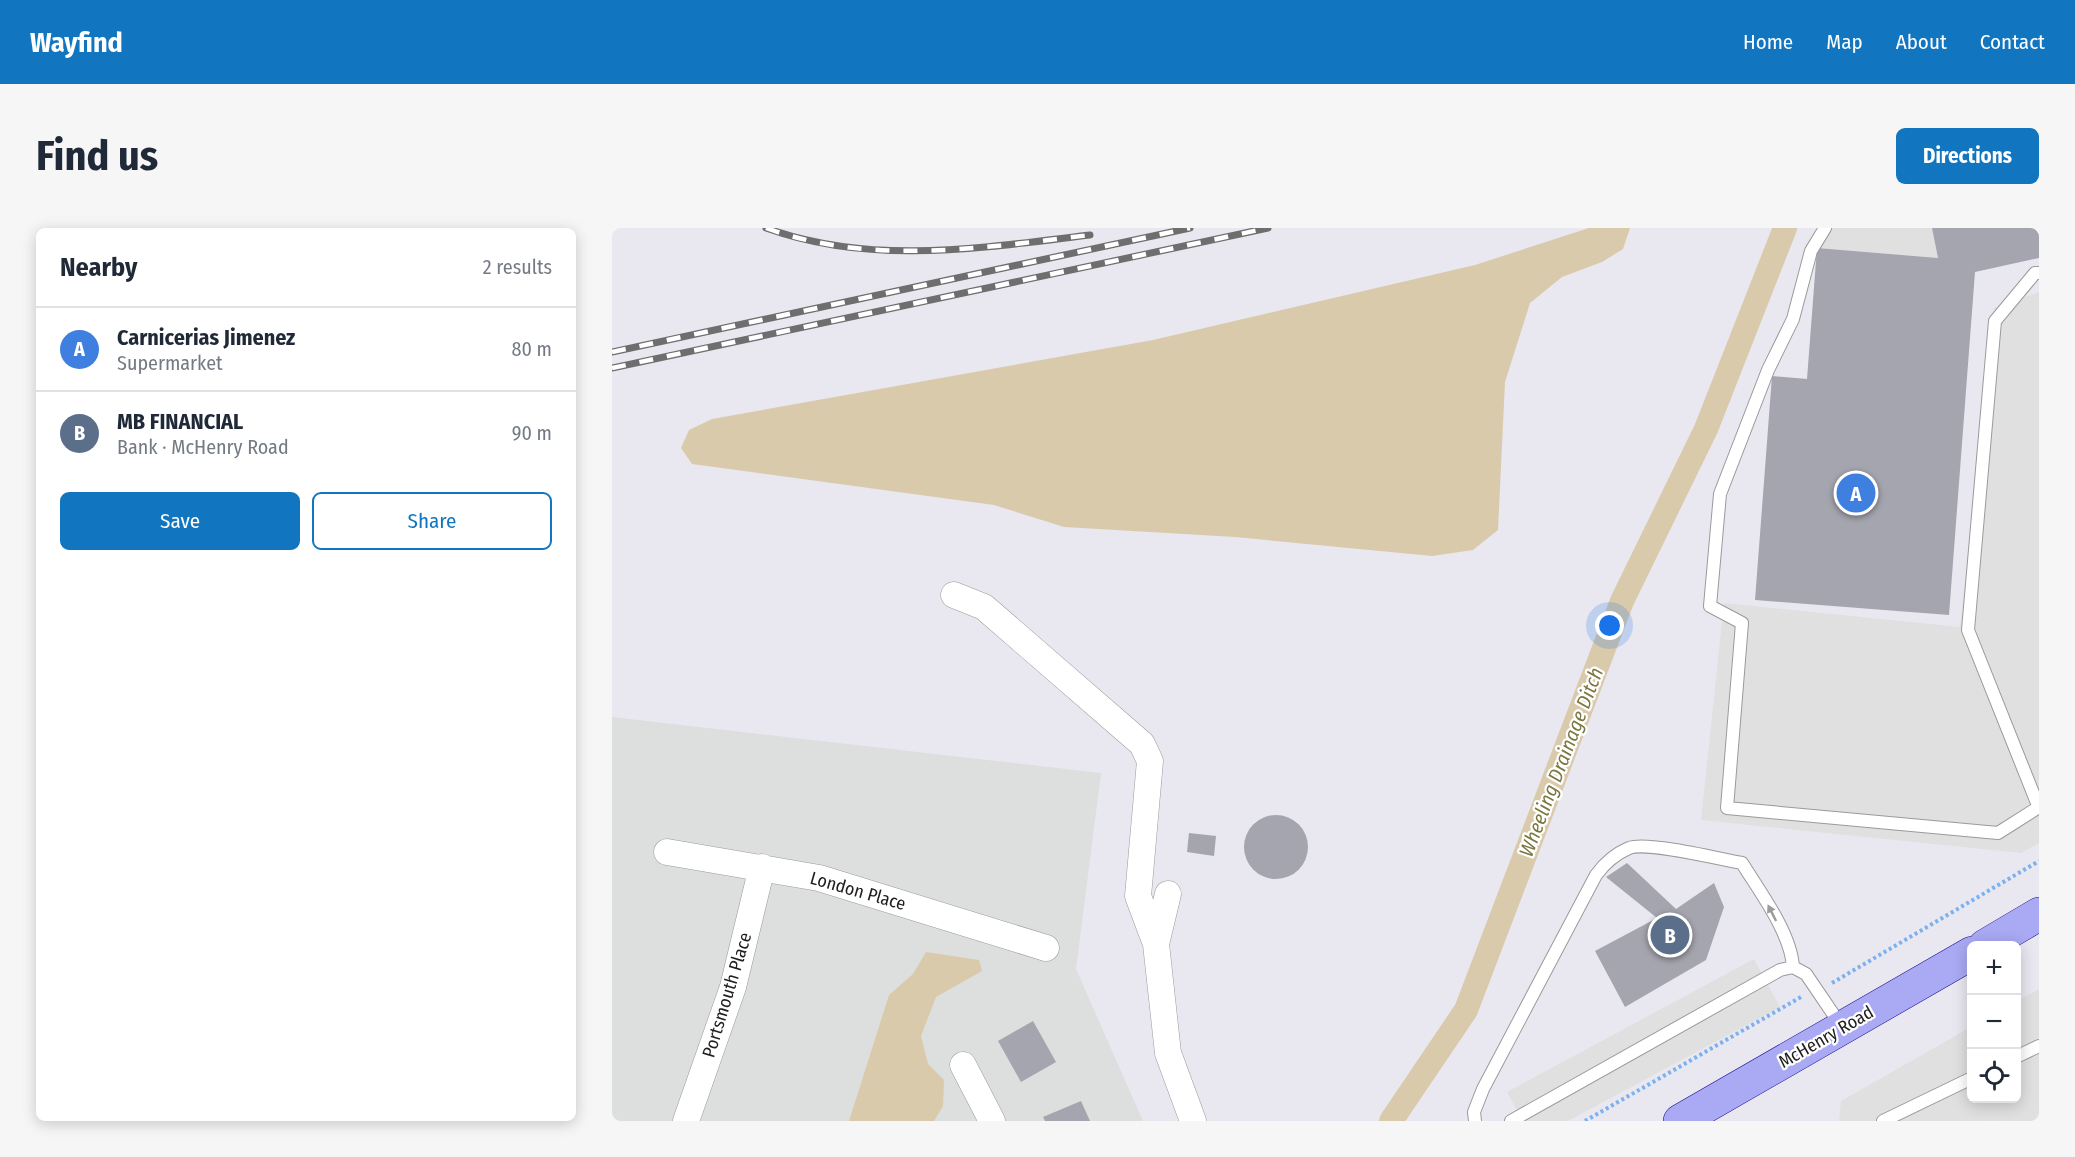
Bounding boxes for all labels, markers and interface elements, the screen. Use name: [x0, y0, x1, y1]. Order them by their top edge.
text: Wayfind: [30, 26, 123, 59]
text: Home: [1743, 29, 1793, 55]
text: Map: [1826, 29, 1863, 55]
text: About: [1896, 29, 1947, 55]
text: Contact: [1980, 29, 2045, 55]
button: Directions: [1896, 128, 2039, 184]
text: Find us: [36, 131, 158, 181]
text: Nearby: [60, 252, 137, 283]
text: 2 results: [483, 255, 552, 279]
text: Carnicerias Jimenez: [117, 324, 295, 351]
text: A: [74, 337, 85, 361]
text: 80 m: [512, 337, 552, 361]
text: Supermarket: [117, 351, 223, 375]
text: MB FINANCIAL: [117, 408, 243, 435]
text: B: [74, 421, 85, 445]
text: 90 m: [512, 421, 552, 445]
text: Bank · McHenry Road: [117, 435, 289, 459]
pin: A: [1836, 470, 1876, 516]
button: Save: [60, 492, 300, 550]
button: Share: [312, 492, 552, 550]
your location: [1595, 611, 1624, 640]
water label: Wheeling Drainage Ditch: [1514, 664, 1608, 860]
street label: London Place: [808, 867, 908, 915]
one-way arrow: [1768, 905, 1777, 922]
pin: B: [1650, 912, 1690, 958]
street label: Portsmouth Place: [698, 930, 756, 1060]
map controls: [1967, 941, 2021, 1103]
button: +: [1967, 941, 2021, 995]
button: −: [1967, 995, 2021, 1049]
street label: McHenry Road: [1775, 1001, 1877, 1073]
button: locate: [1967, 1049, 2021, 1103]

